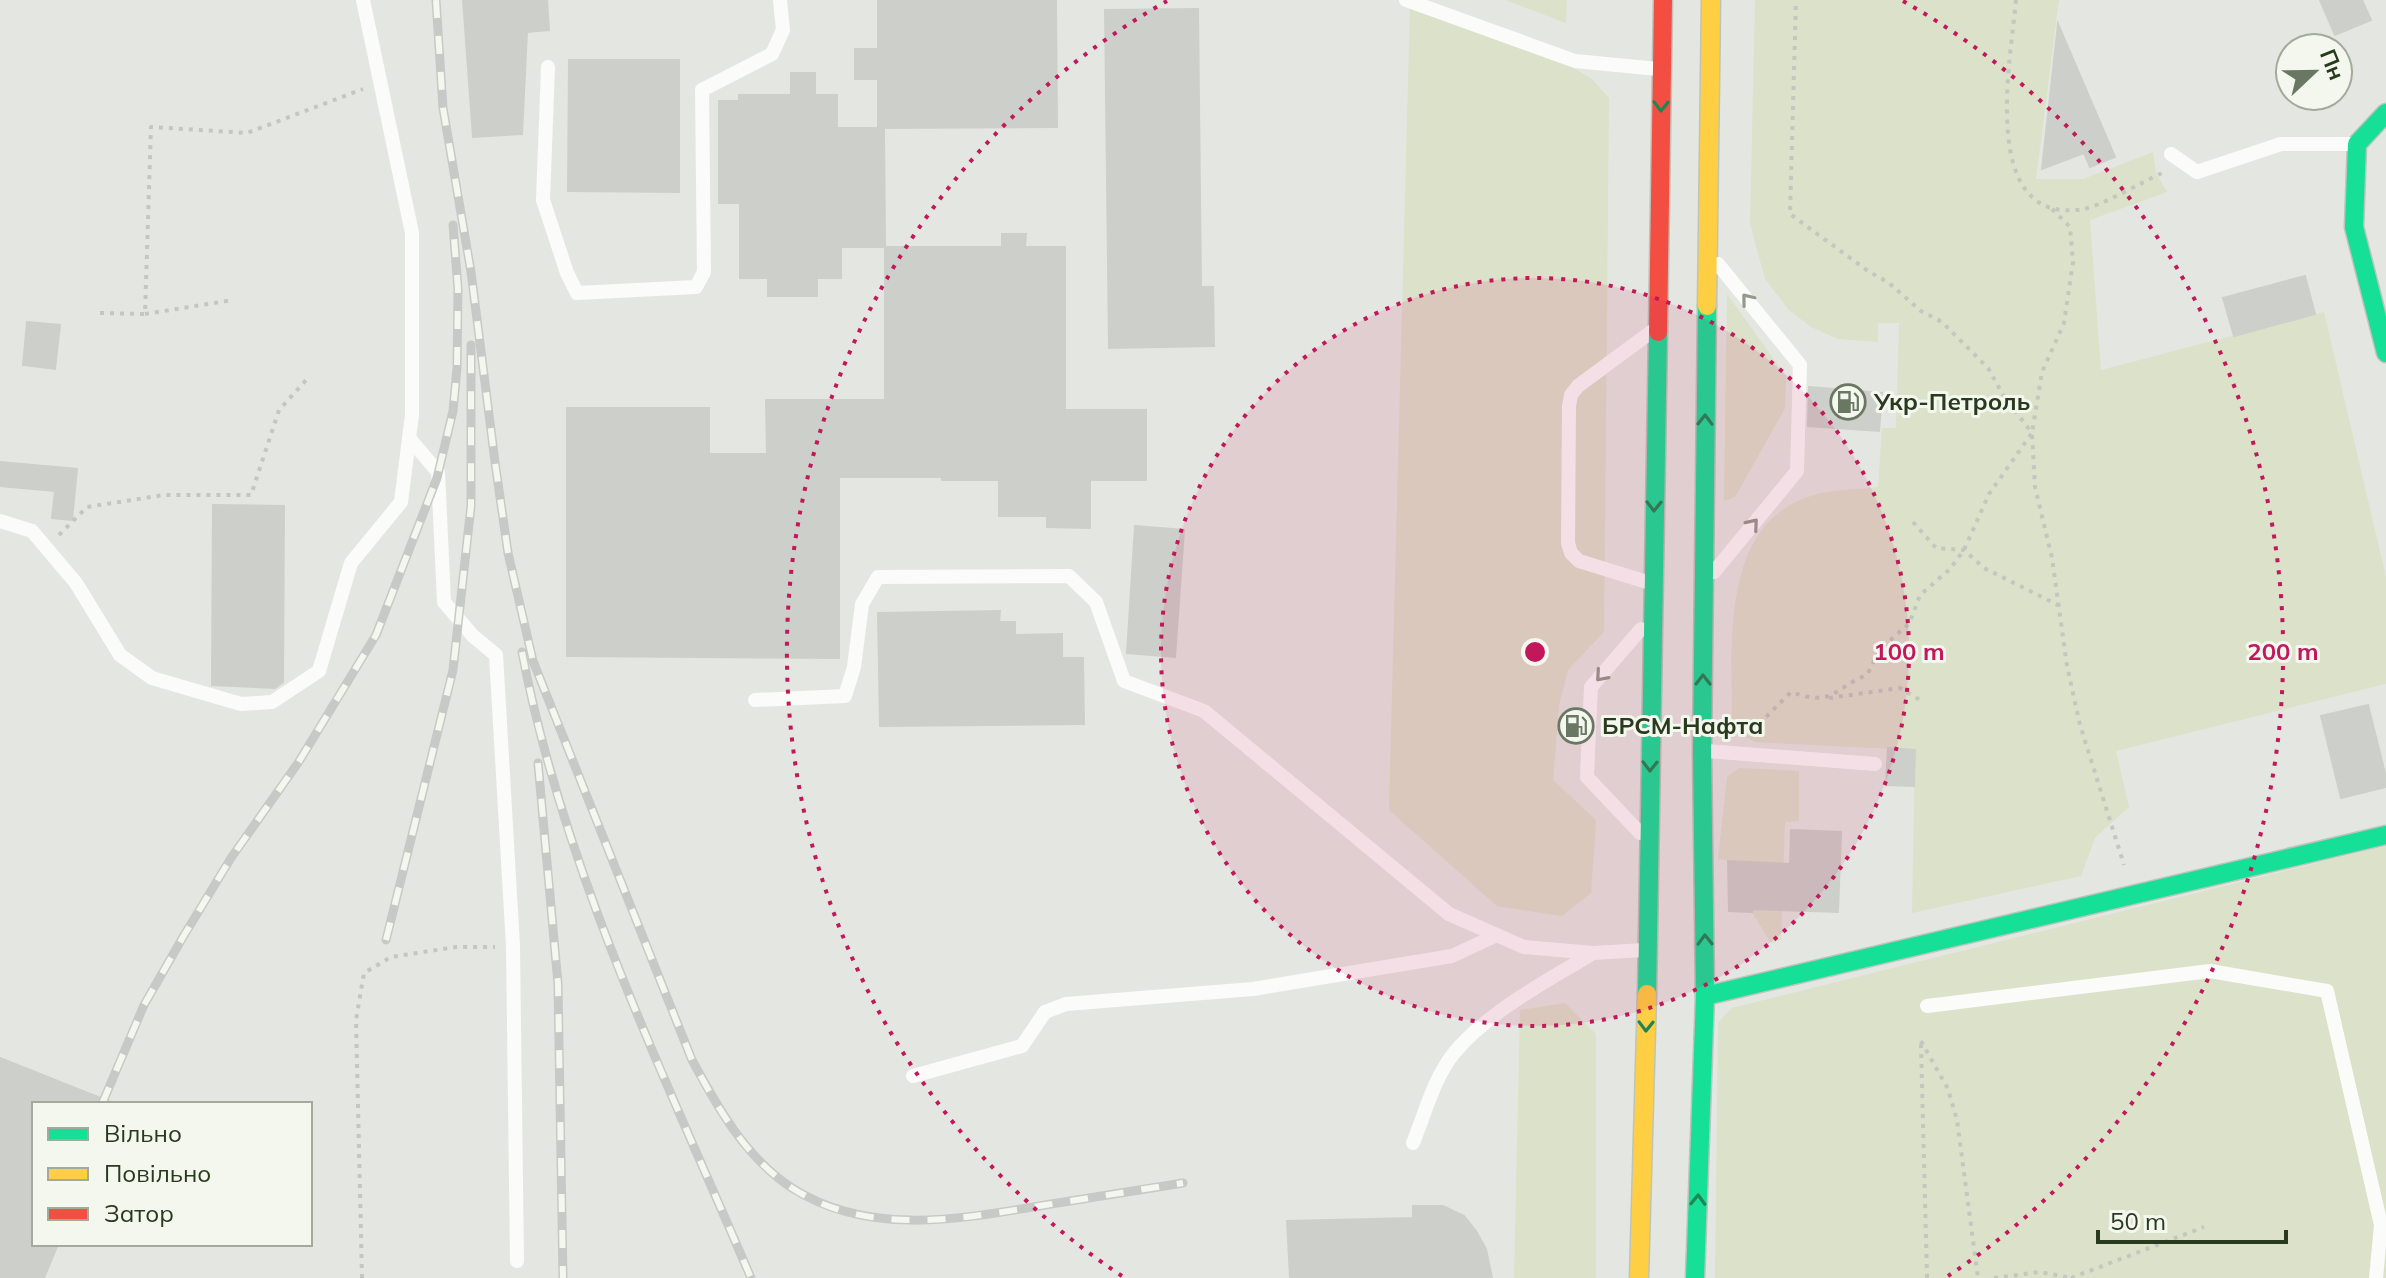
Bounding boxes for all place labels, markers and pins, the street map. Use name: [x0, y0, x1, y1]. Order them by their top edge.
fuel station icon: Укр-Петроль: [1829, 383, 1867, 421]
place label: Укр-Петроль: [1873, 386, 2030, 416]
centre of rings: [1521, 638, 1549, 666]
fuel station icon: БРСМ-Нафта: [1557, 707, 1595, 745]
place label: БРСМ-Нафта: [1602, 710, 1763, 740]

